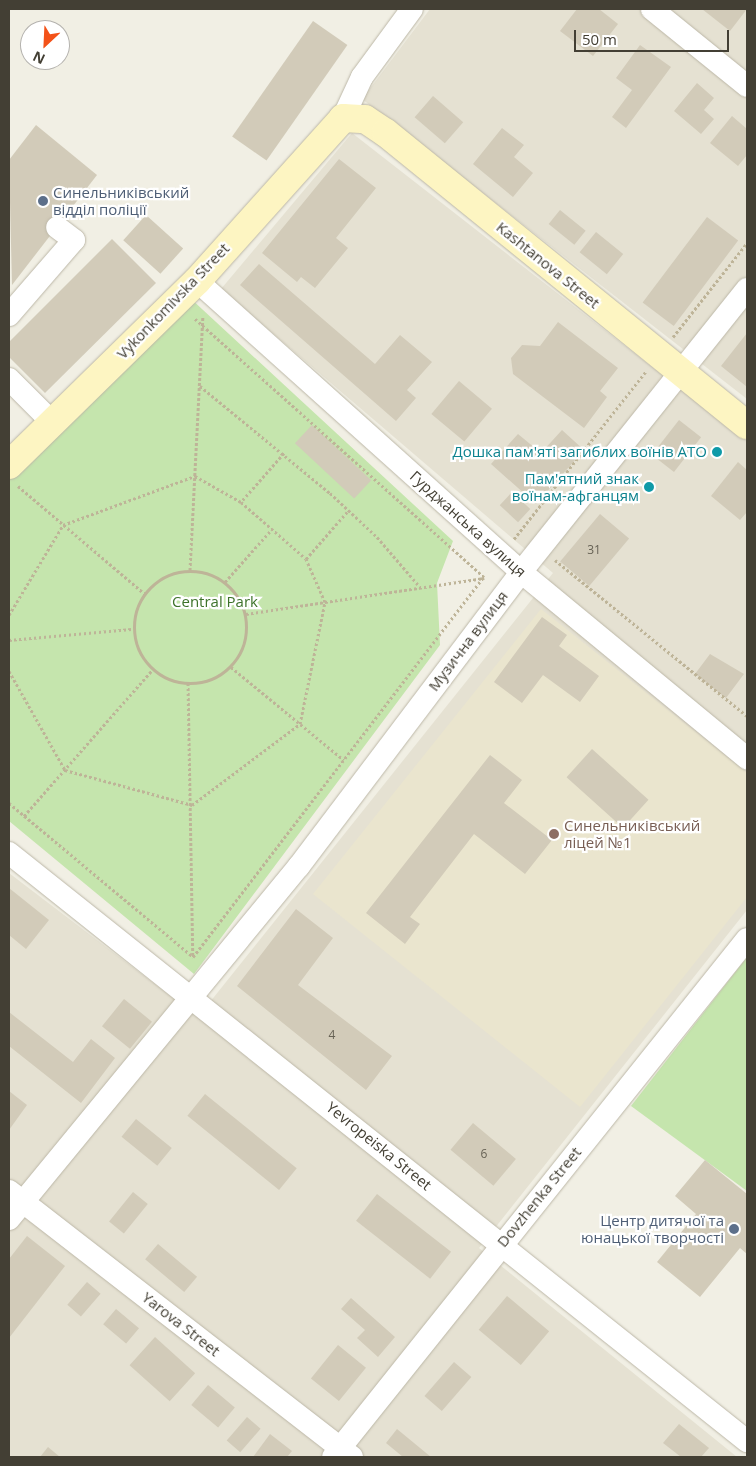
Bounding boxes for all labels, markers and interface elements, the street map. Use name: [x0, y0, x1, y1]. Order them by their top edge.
north arrow: [20, 20, 70, 70]
scale bar: [576, 20, 731, 52]
text: 50 m: [582, 29, 617, 49]
text: N: [30, 47, 48, 69]
place label: Синельниківський відділ поліції: [53, 183, 189, 218]
marker: Синельниківський відділ поліції: [37, 195, 49, 207]
street label: Kashtanova Street: [493, 218, 603, 312]
street label: Vykonkomivska Street: [113, 239, 233, 363]
place label: Дошка пам'яті загиблих воїнів АТО: [452, 443, 707, 461]
marker: Дошка пам'яті загиблих воїнів АТО: [711, 446, 723, 458]
street label: Гурджанська вулиця: [406, 467, 530, 581]
place label: Пам'ятний знак воїнам-афганцям: [512, 469, 639, 504]
marker: Пам'ятний знак воїнам-афганцям: [643, 481, 655, 493]
house number: 31: [587, 543, 601, 557]
street label: Музична вулиця: [425, 587, 511, 695]
park label: Central Park: [172, 593, 258, 611]
place label: Синельниківський ліцей №1: [564, 816, 700, 851]
marker: Синельниківський ліцей №1: [548, 828, 560, 840]
house number: 4: [329, 1028, 335, 1042]
street label: Yevropeiska Street: [323, 1098, 435, 1194]
street label: Dovzhenka Street: [493, 1143, 585, 1251]
house number: 6: [481, 1147, 487, 1161]
place label: Центр дитячої та юнацької творчості: [581, 1211, 724, 1246]
marker: Центр дитячої та юнацької творчості: [728, 1223, 740, 1235]
street label: Yarova Street: [139, 1288, 223, 1360]

